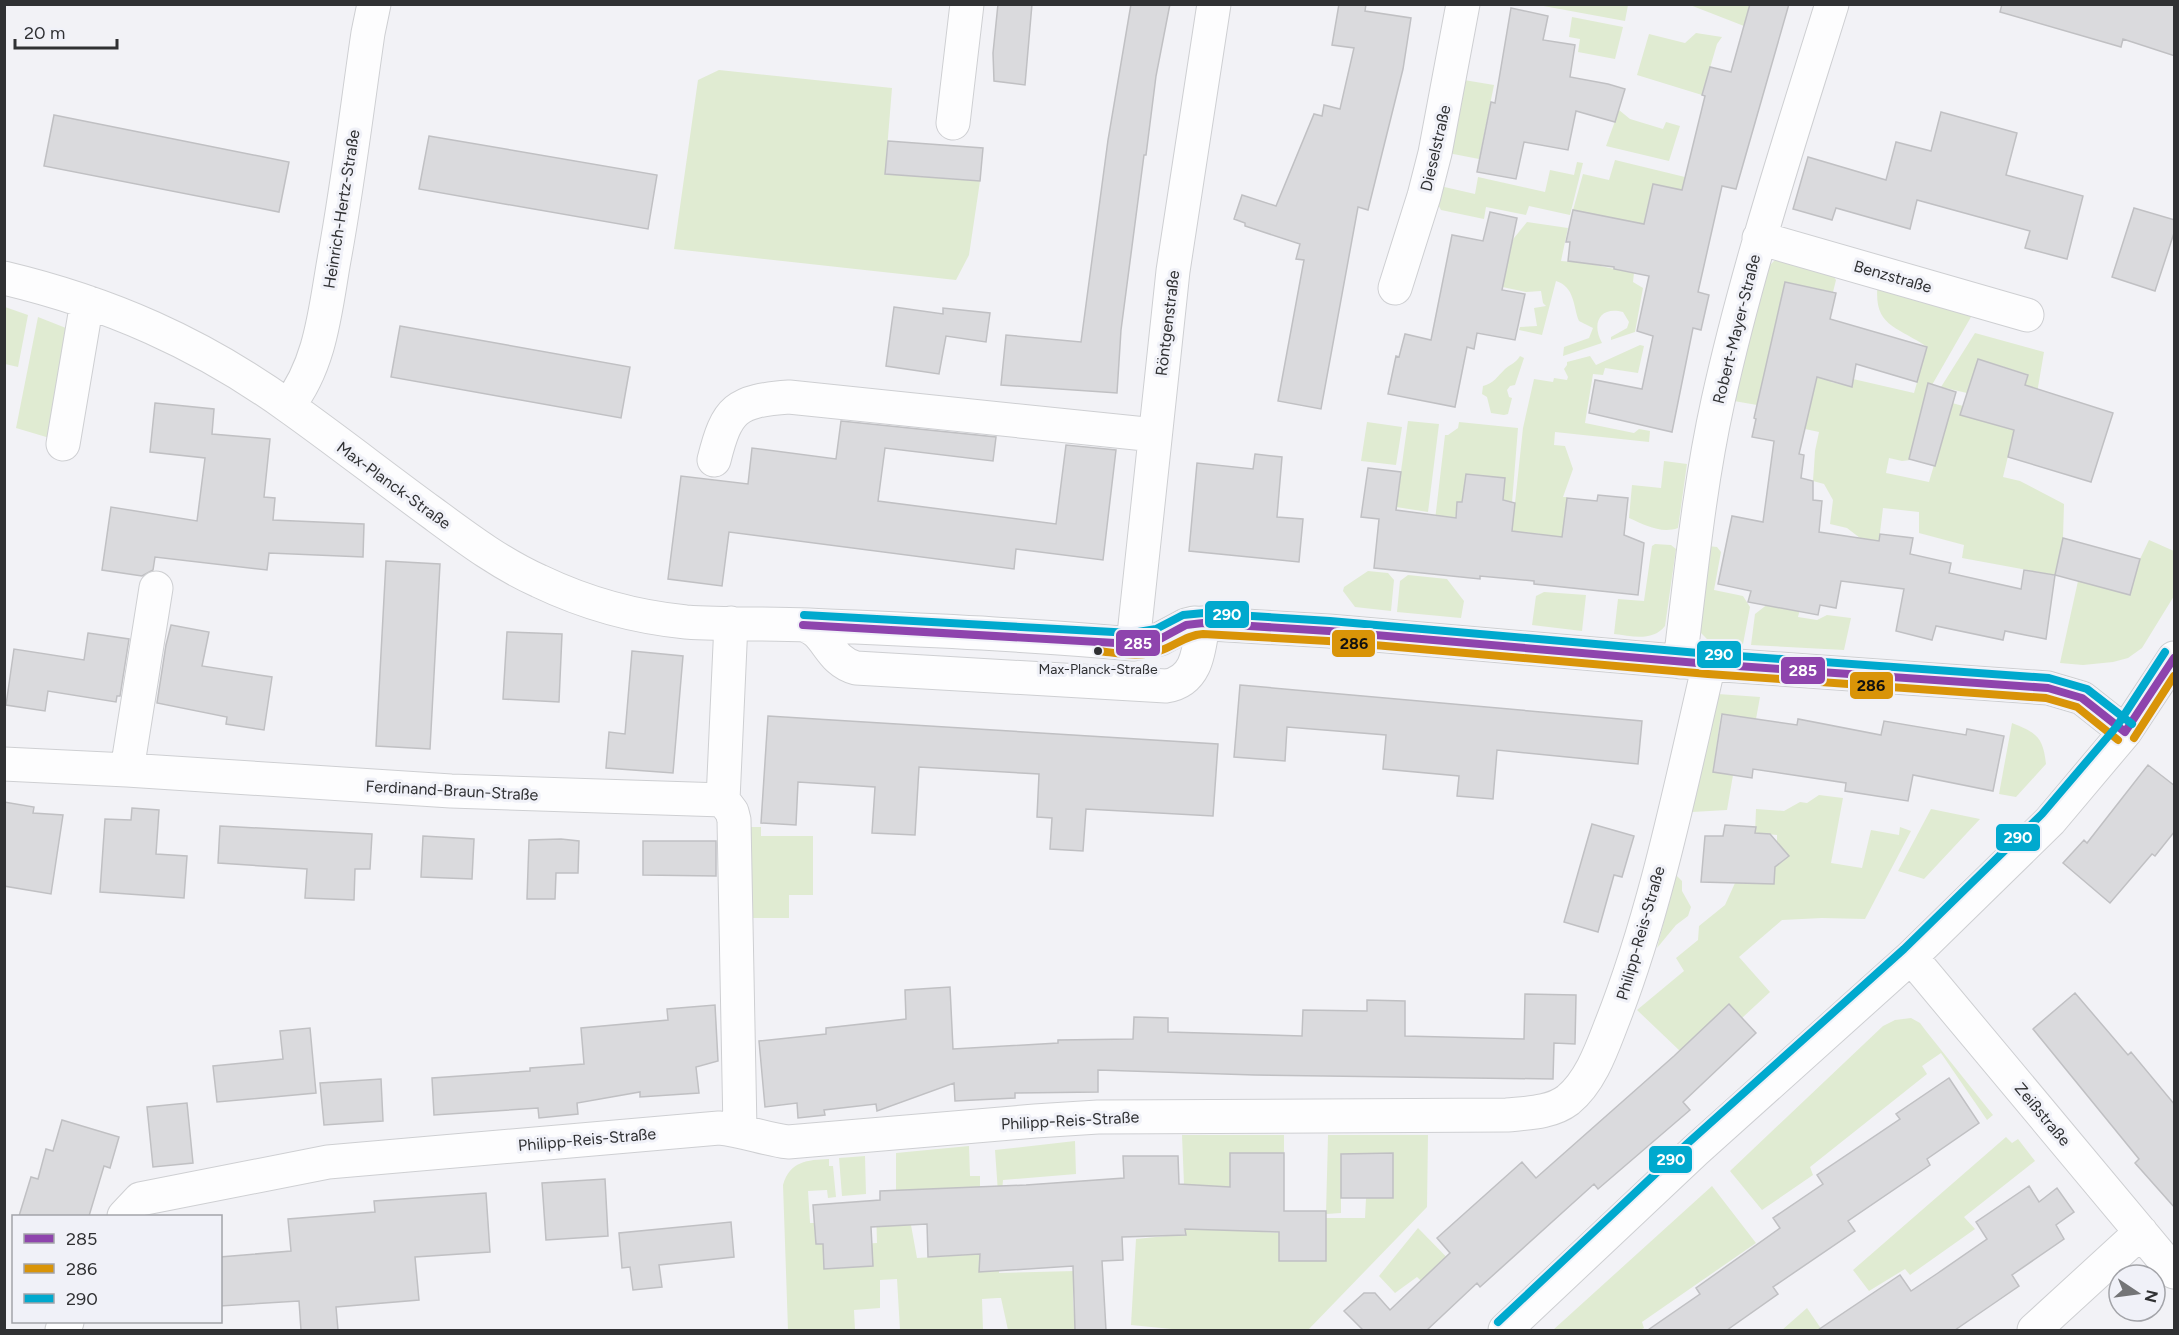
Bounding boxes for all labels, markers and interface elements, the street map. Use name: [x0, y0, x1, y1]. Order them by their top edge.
scale bar: [15, 12, 117, 50]
text: 20 m: [24, 22, 65, 44]
street label: Dieselstraße: [1416, 103, 1455, 193]
street label: Heinrich-Hertz-Straße: [320, 128, 363, 290]
street label: Robert-Mayer-Straße: [1709, 252, 1764, 406]
street label: Benzstraße: [1852, 256, 1934, 297]
street label: Röntgenstraße: [1152, 269, 1183, 377]
street label: Max-Planck-Straße: [333, 438, 455, 533]
line badge: 290: [1204, 600, 1250, 629]
text: 290: [1213, 605, 1241, 624]
line badge: 285: [1115, 629, 1161, 657]
line badge: 286: [1331, 629, 1376, 658]
text: 285: [1124, 634, 1152, 653]
text: 286: [1340, 634, 1368, 653]
line badge: 290: [1696, 640, 1742, 669]
marker: Max-Planck-Straße: [1092, 645, 1104, 657]
text: 290: [1705, 645, 1733, 664]
line badge: 285: [1780, 656, 1826, 685]
place label: Max-Planck-Straße: [1038, 661, 1158, 678]
text: 285: [1789, 661, 1817, 680]
line badge: 286: [1849, 671, 1894, 700]
text: 286: [1857, 676, 1885, 695]
street label: Ferdinand-Braun-Straße: [365, 776, 539, 805]
line badge: 290: [1995, 823, 2041, 852]
text: 290: [2004, 828, 2032, 847]
street label: Philipp-Reis-Straße: [1612, 864, 1669, 1002]
street label: Zeißstraße: [2011, 1079, 2075, 1150]
street label: Philipp-Reis-Straße: [1000, 1107, 1140, 1134]
street label: Philipp-Reis-Straße: [517, 1124, 657, 1155]
line badge: 290: [1648, 1145, 1693, 1174]
text: 290: [1657, 1150, 1685, 1169]
legend: [12, 1215, 222, 1323]
text: 285: [66, 1228, 97, 1250]
text: 286: [66, 1258, 97, 1280]
north arrow: [2107, 1263, 2167, 1323]
text: 290: [66, 1288, 98, 1310]
text: N: [2140, 1288, 2162, 1304]

